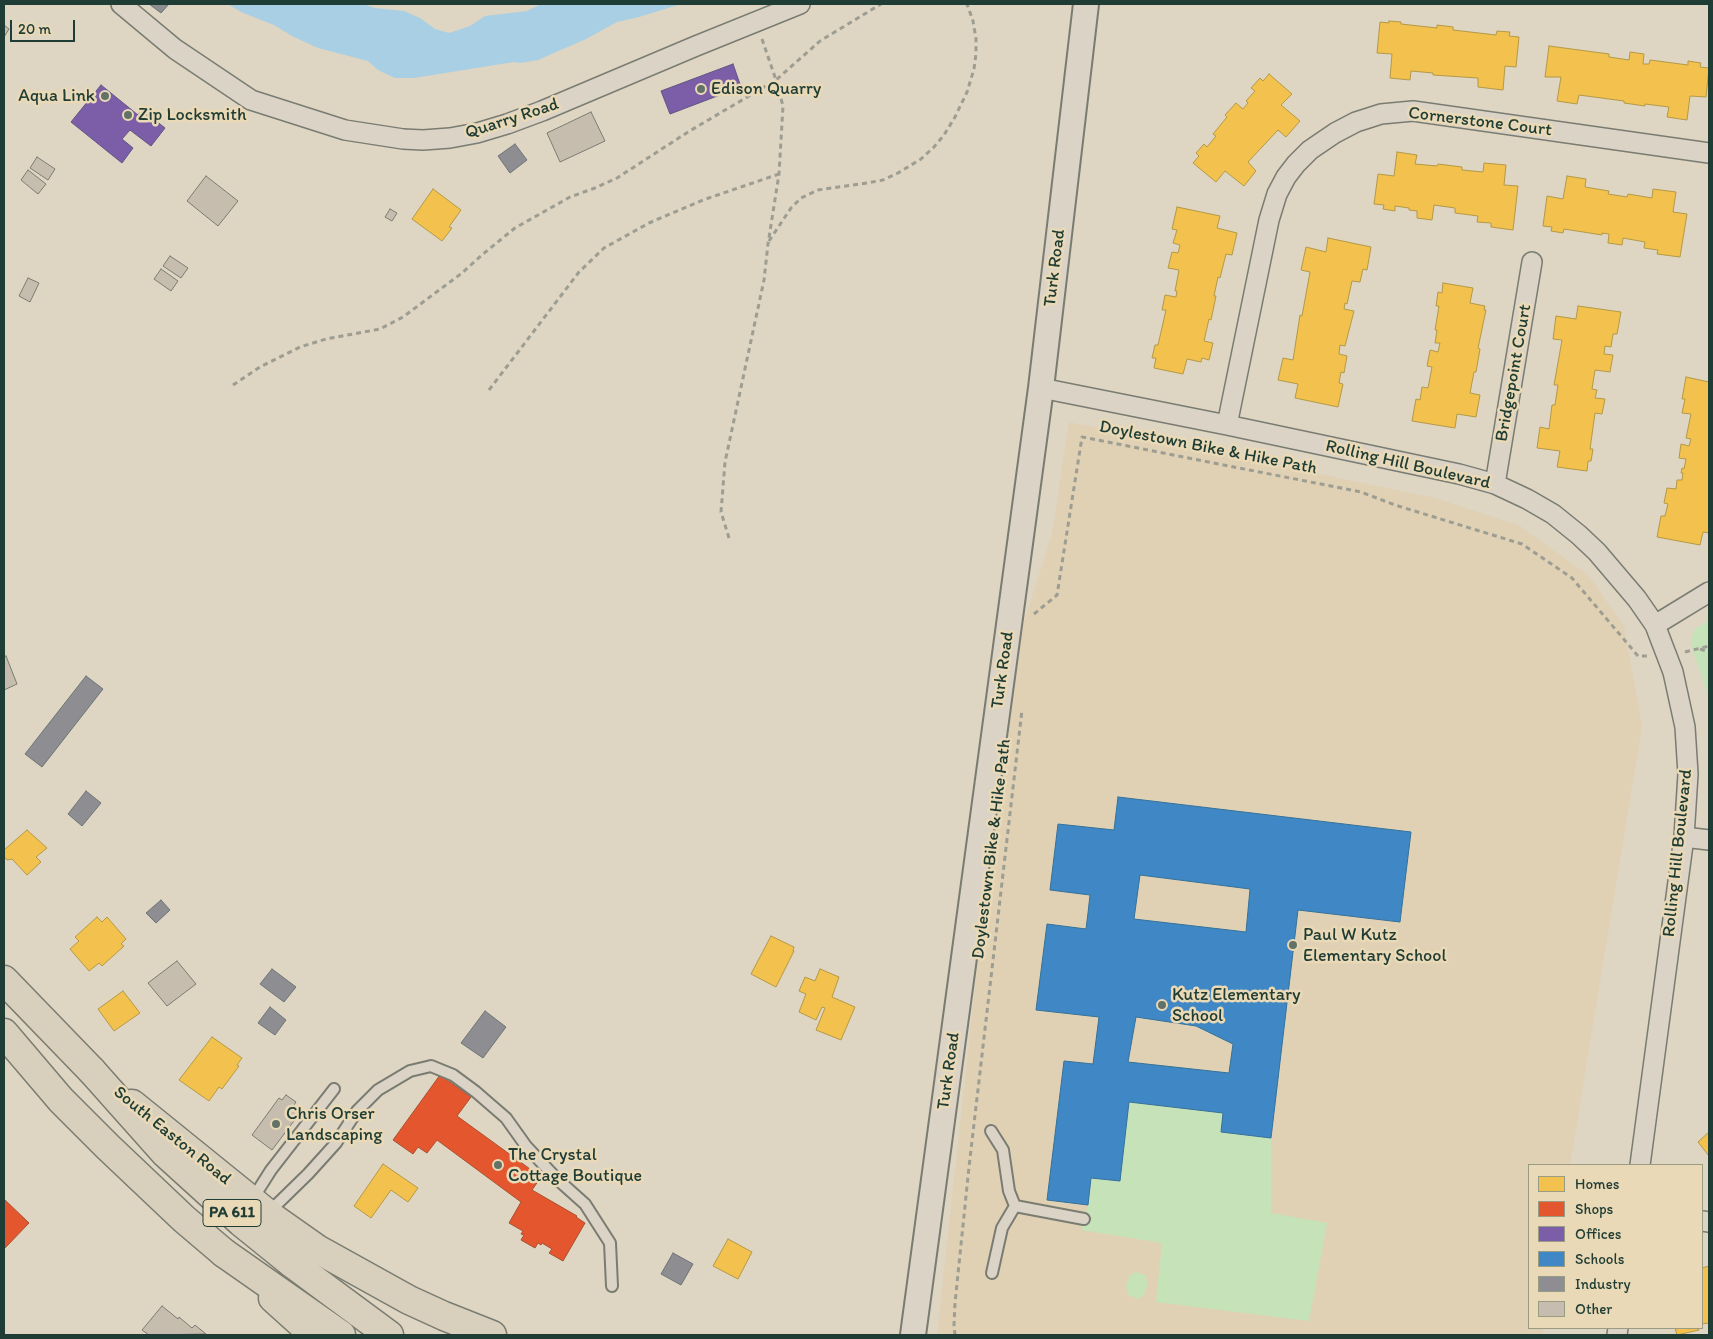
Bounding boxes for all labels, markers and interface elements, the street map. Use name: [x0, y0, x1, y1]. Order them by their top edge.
scale bar: [12, 10, 78, 42]
text: 20 m: [18, 20, 51, 38]
place label: Edison Quarry: [711, 78, 821, 100]
marker: Edison Quarry: [695, 83, 707, 95]
place label: Aqua Link: [18, 85, 95, 107]
marker: Aqua Link: [99, 90, 111, 102]
street label: Quarry Road: [462, 94, 562, 144]
street label: Cornerstone Court: [1407, 102, 1553, 142]
place label: Zip Locksmith: [138, 104, 247, 126]
marker: Zip Locksmith: [122, 109, 134, 121]
street label: Turk Road: [1040, 228, 1070, 308]
street label: Bridgepoint Court: [1491, 303, 1537, 443]
street label: Doylestown Bike & Hike Path: [1097, 416, 1319, 480]
street label: Rolling Hill Boulevard: [1323, 435, 1493, 495]
street label: Turk Road: [987, 630, 1019, 710]
street label: Doylestown Bike & Hike Path: [968, 738, 1016, 960]
street label: Rolling Hill Boulevard: [1658, 768, 1698, 938]
place label: Paul W Kutz Elementary School: [1303, 924, 1447, 966]
marker: Paul W Kutz Elementary School: [1287, 939, 1299, 951]
place label: Kutz Elementary School: [1172, 984, 1300, 1026]
marker: Kutz Elementary School: [1156, 999, 1168, 1011]
street label: Turk Road: [933, 1031, 965, 1111]
street label: South Easton Road: [109, 1082, 235, 1190]
place label: Chris Orser Landscaping: [286, 1103, 383, 1146]
marker: Chris Orser Landscaping: [270, 1118, 282, 1130]
place label: The Crystal Cottage Boutique: [508, 1144, 642, 1186]
marker: The Crystal Cottage Boutique: [492, 1159, 504, 1171]
legend: [1528, 1164, 1703, 1329]
text: Homes: [1575, 1175, 1619, 1193]
road number: PA 611: [203, 1200, 261, 1226]
text: Shops: [1575, 1200, 1613, 1218]
text: Offices: [1575, 1225, 1622, 1243]
text: Schools: [1575, 1250, 1624, 1268]
text: Industry: [1575, 1275, 1631, 1293]
text: Other: [1575, 1300, 1612, 1318]

